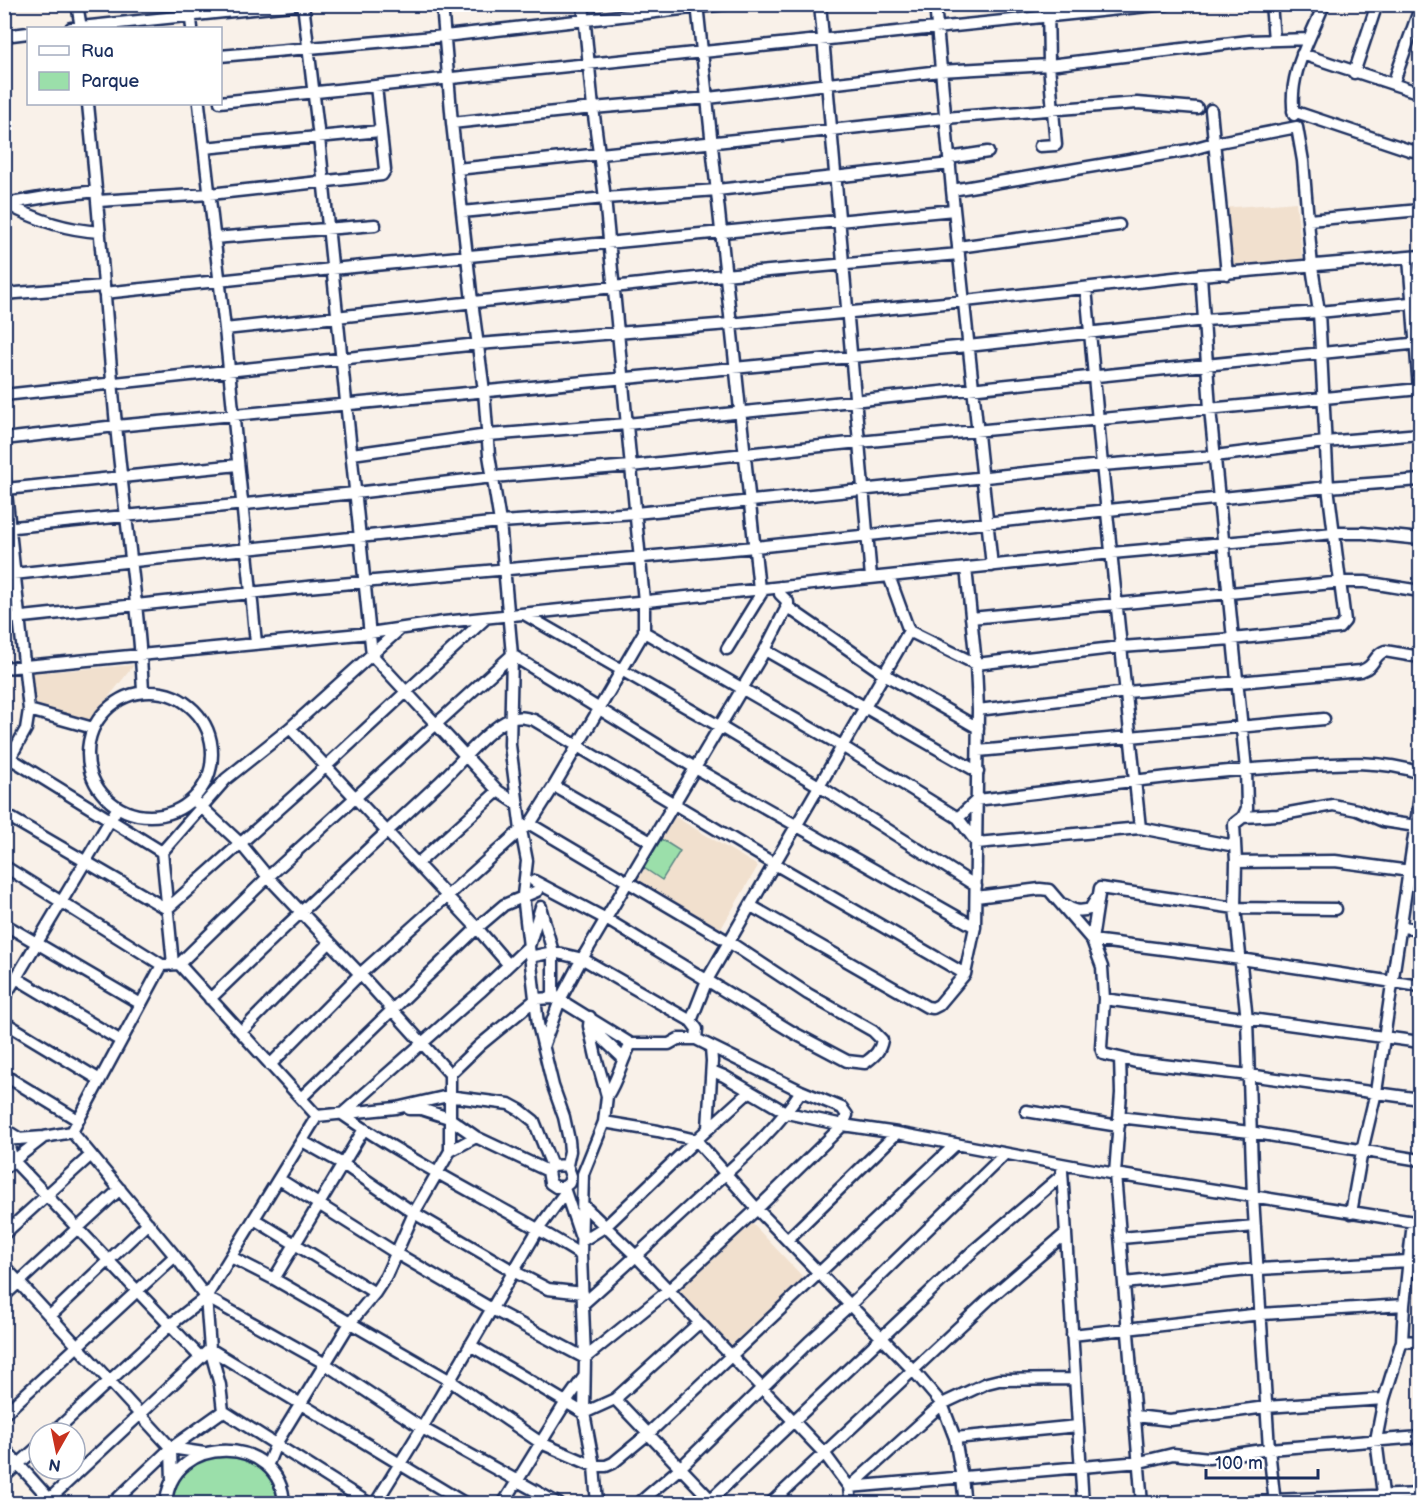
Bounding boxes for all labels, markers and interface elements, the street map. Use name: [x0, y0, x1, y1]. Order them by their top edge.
legend: [27, 27, 222, 105]
text: Rua: [81, 41, 114, 62]
text: Parque: [81, 71, 139, 92]
north arrow: [27, 1421, 87, 1481]
scale bar: [1206, 1442, 1318, 1480]
text: 100 m: [1215, 1453, 1263, 1474]
text: N: [47, 1454, 62, 1475]

